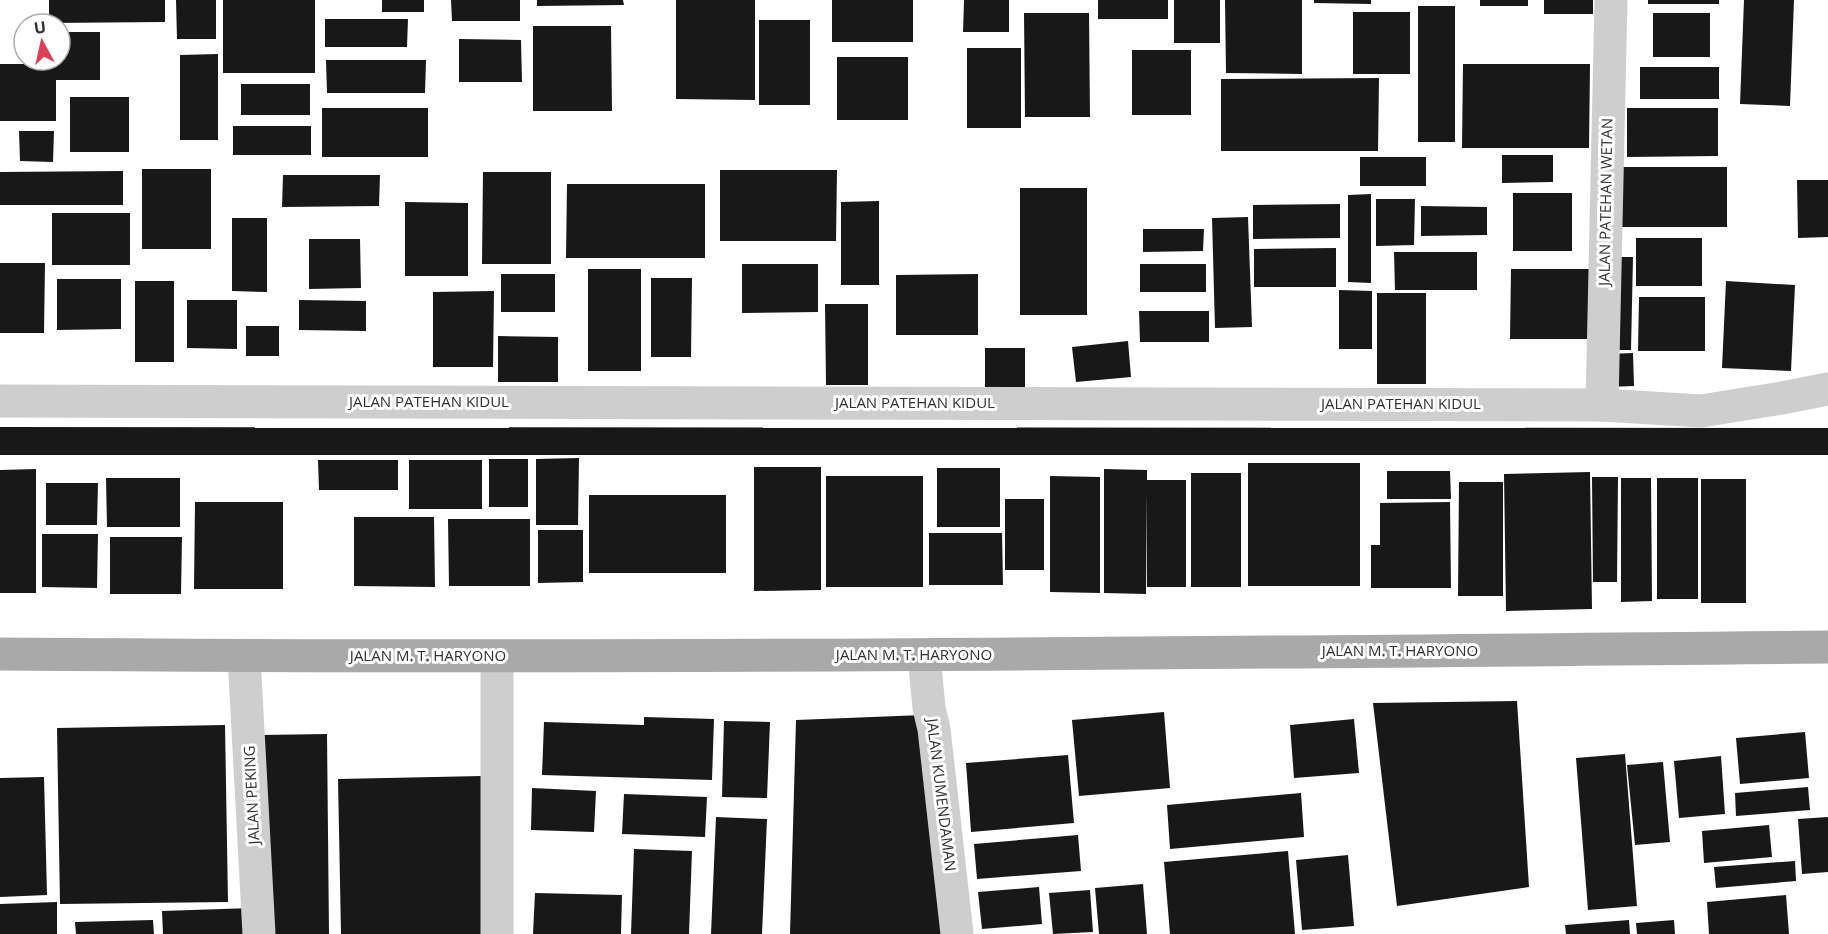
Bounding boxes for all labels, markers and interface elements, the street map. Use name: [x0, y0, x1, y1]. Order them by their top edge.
north arrow: [12, 12, 72, 72]
text: U: [32, 15, 47, 39]
street label: JALAN PATEHAN WETAN: [1593, 118, 1616, 288]
street label: JALAN PATEHAN KIDUL: [347, 391, 509, 411]
street label: JALAN PATEHAN KIDUL: [833, 392, 995, 412]
street label: JALAN PATEHAN KIDUL: [1319, 393, 1481, 413]
street label: JALAN M. T. HARYONO: [1320, 640, 1478, 660]
street label: JALAN M. T. HARYONO: [834, 644, 992, 664]
street label: JALAN M. T. HARYONO: [348, 645, 506, 665]
street label: JALAN KUMENDAMAN: [922, 715, 961, 872]
street label: JALAN PEKING: [238, 745, 264, 847]

